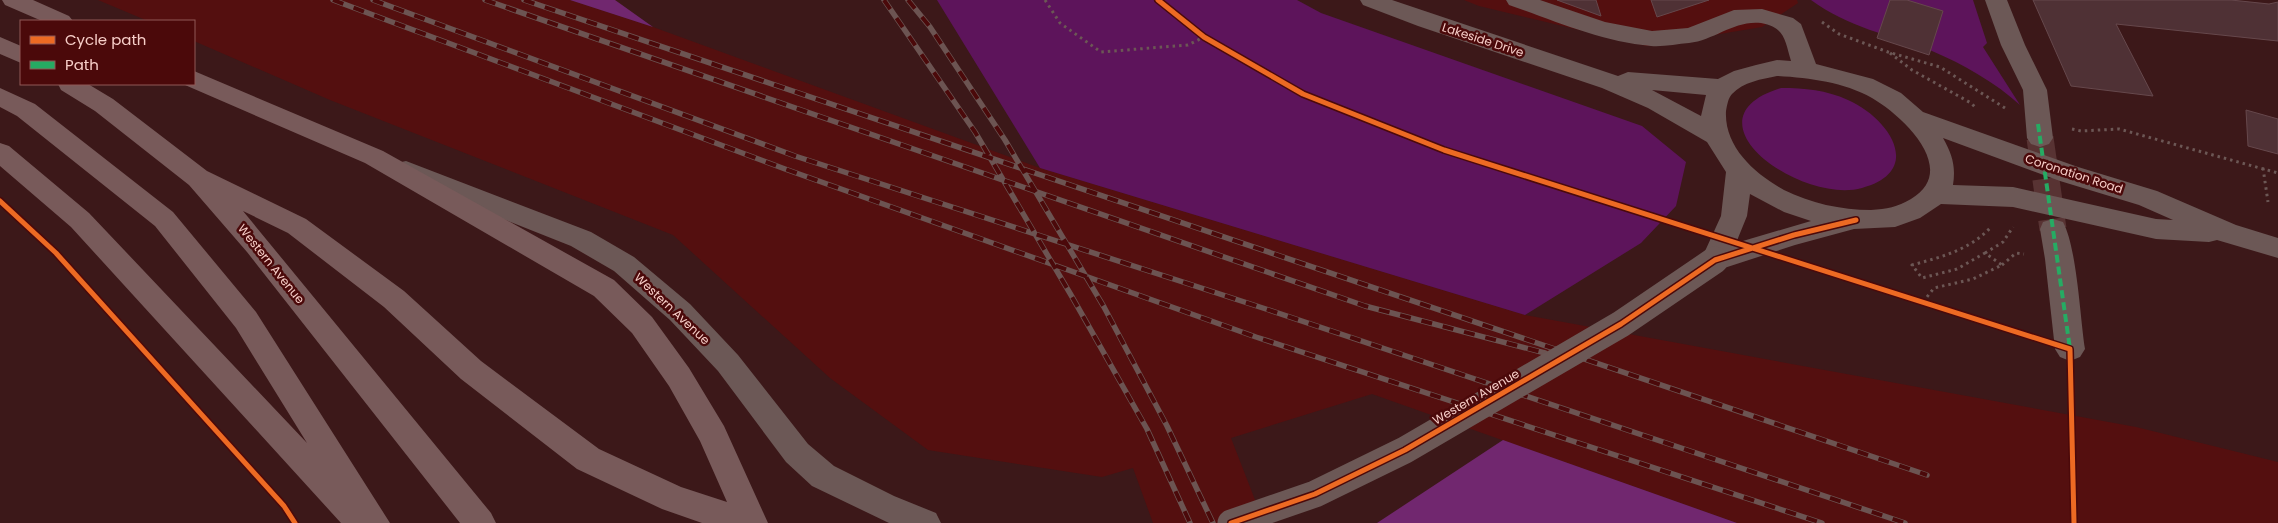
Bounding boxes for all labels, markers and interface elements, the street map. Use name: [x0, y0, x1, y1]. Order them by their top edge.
street label: Lakeside Drive: [1440, 18, 1526, 61]
legend: [20, 20, 195, 85]
text: Cycle path: [65, 29, 146, 50]
text: Path: [65, 54, 99, 75]
street label: Coronation Road: [2023, 150, 2125, 197]
street label: Western Avenue: [234, 220, 309, 307]
street label: Western Avenue: [631, 269, 714, 348]
street label: Western Avenue: [1429, 365, 1522, 428]

